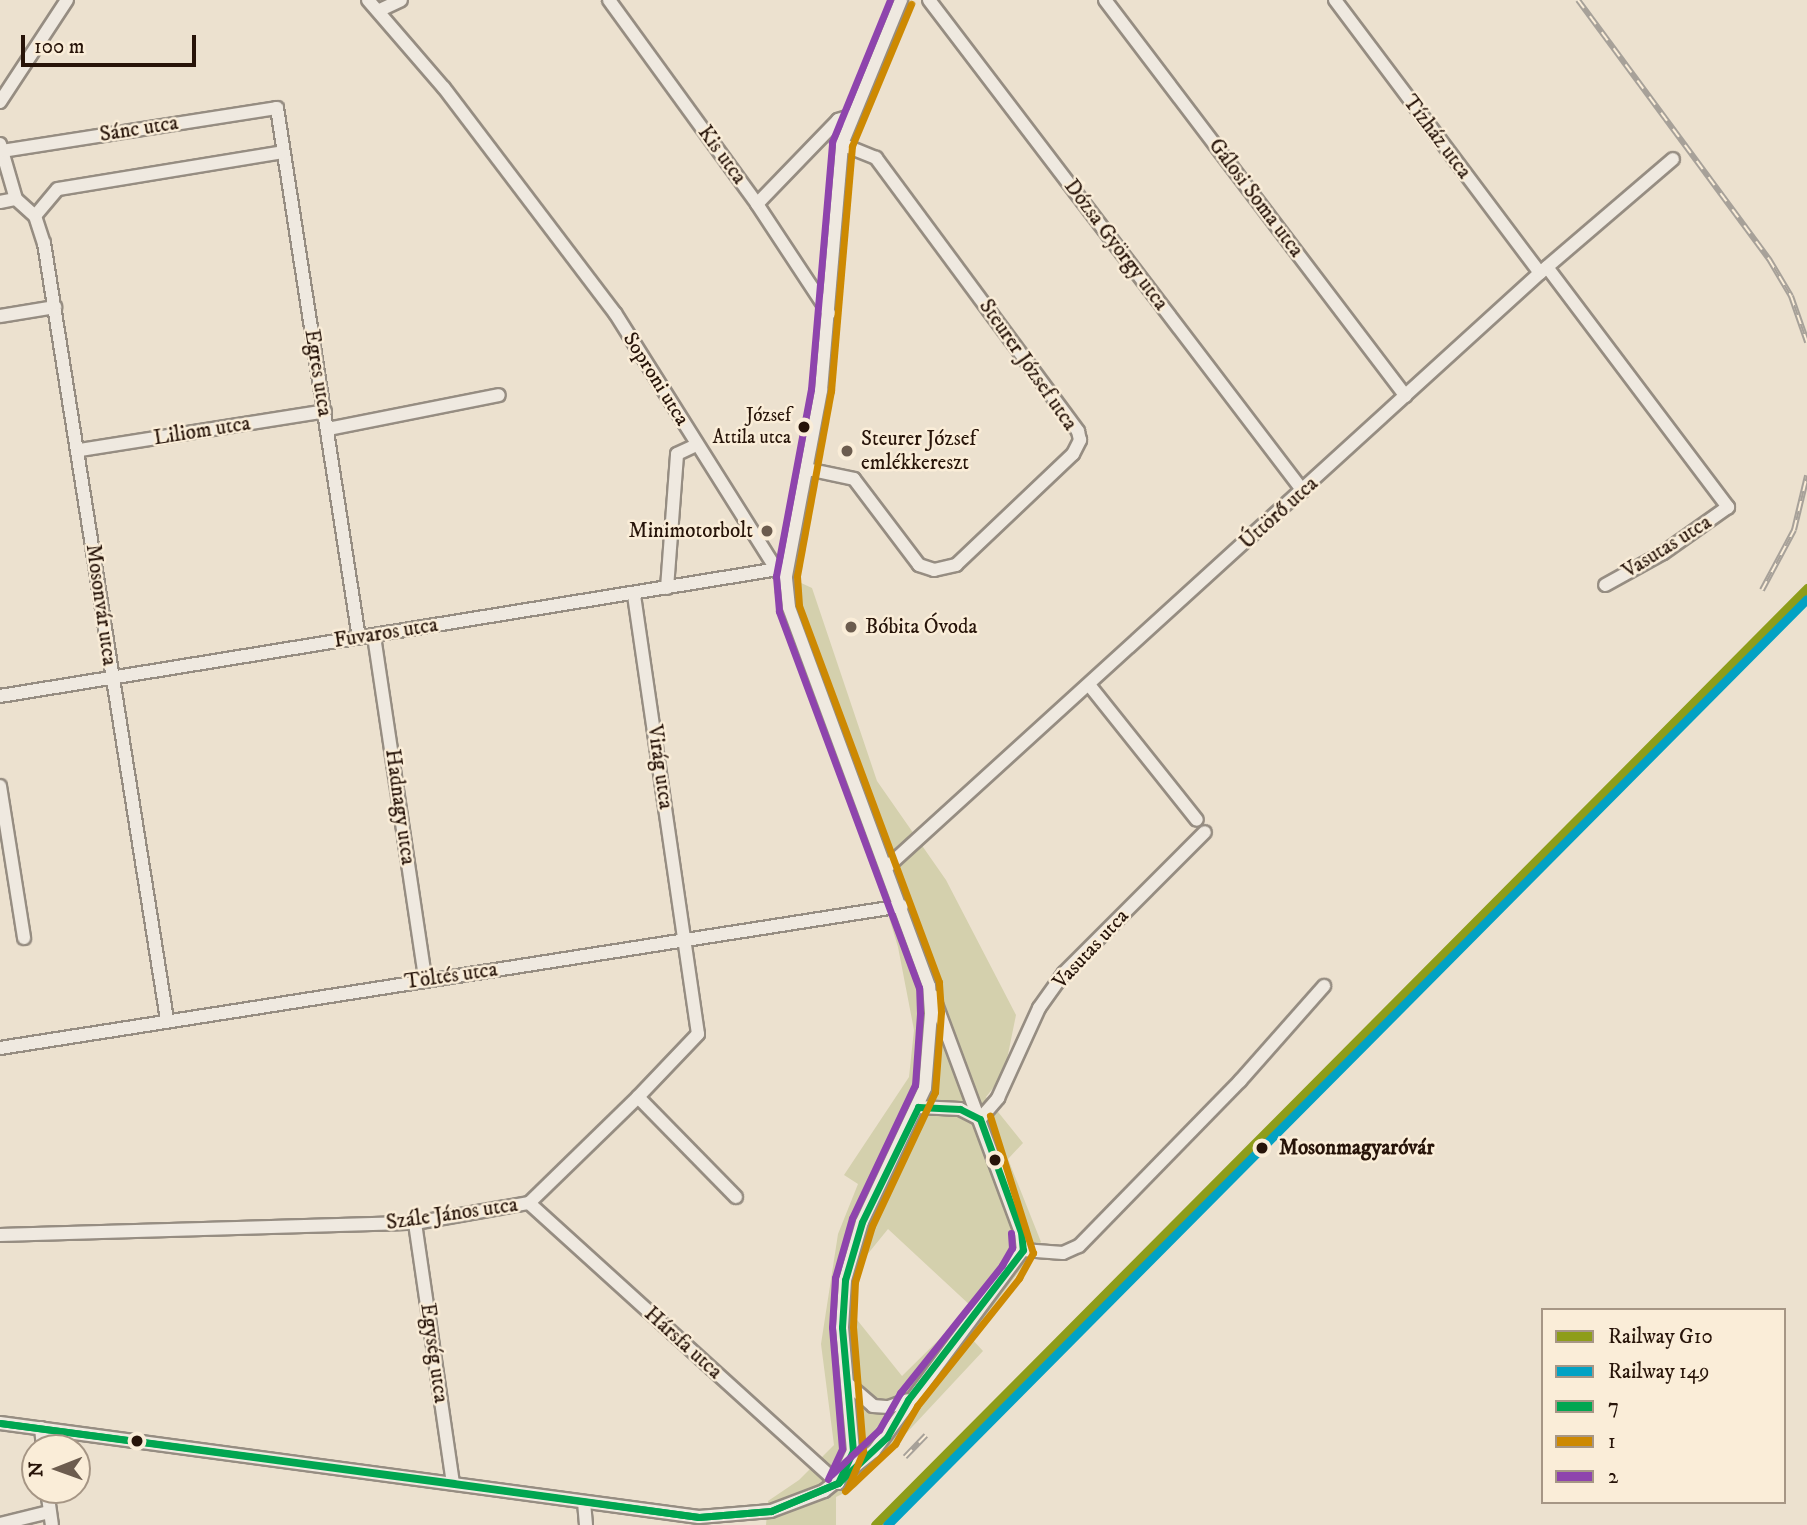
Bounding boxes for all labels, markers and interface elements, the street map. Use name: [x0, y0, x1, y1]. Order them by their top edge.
scale bar: [24, 21, 200, 65]
text: 100 m: [34, 34, 85, 60]
street label: Tízház utca: [1397, 90, 1477, 184]
street label: Sánc utca: [98, 110, 180, 148]
street label: Kis utca: [692, 121, 752, 189]
street label: Gálosi Soma utca: [1203, 134, 1309, 262]
street label: Dózsa György utca: [1058, 174, 1174, 316]
street label: Steurer József utca: [973, 295, 1083, 435]
street label: Egres utca: [299, 328, 337, 418]
street label: Soproni utca: [617, 328, 695, 430]
place label: József Attila utca: [712, 405, 791, 449]
street label: Liliom utca: [152, 411, 252, 451]
marker: József Attila utca: [797, 420, 811, 434]
place label: Steurer József emlékkereszt: [861, 426, 976, 476]
marker: Steurer József emlékkereszt: [839, 443, 855, 459]
street label: Úttörő utca: [1235, 471, 1323, 555]
street label: Vasutas utca: [1618, 510, 1716, 584]
place label: Minimotorbolt: [628, 518, 753, 544]
marker: Minimotorbolt: [759, 523, 775, 539]
street label: Mosonvár utca: [80, 543, 122, 667]
street label: Fuvaros utca: [332, 612, 440, 654]
place label: Bóbita Óvoda: [865, 614, 977, 640]
marker: Bóbita Óvoda: [843, 619, 859, 635]
street label: Virág utca: [642, 723, 678, 811]
street label: Hadnagy utca: [379, 747, 421, 867]
street label: Vasutas utca: [1048, 904, 1134, 994]
street label: Töltés utca: [403, 957, 499, 995]
place label: Mosonmagyaróvár: [1279, 1135, 1434, 1161]
marker: Mosonmagyaróvár: [1251, 1137, 1273, 1159]
unlabelled marker: [988, 1153, 1002, 1167]
street label: Szále János utca: [385, 1192, 519, 1236]
street label: Egység utca: [415, 1301, 453, 1405]
street label: Hársfa utca: [639, 1301, 727, 1385]
legend: [1541, 1308, 1786, 1504]
text: Railway G10: [1608, 1324, 1713, 1350]
text: Railway 149: [1608, 1359, 1709, 1385]
text: 7: [1608, 1394, 1619, 1420]
text: 1: [1608, 1429, 1616, 1455]
north arrow: [21, 1434, 91, 1504]
unlabelled marker: [130, 1434, 144, 1448]
text: N: [25, 1461, 48, 1477]
text: 2: [1608, 1464, 1618, 1490]

